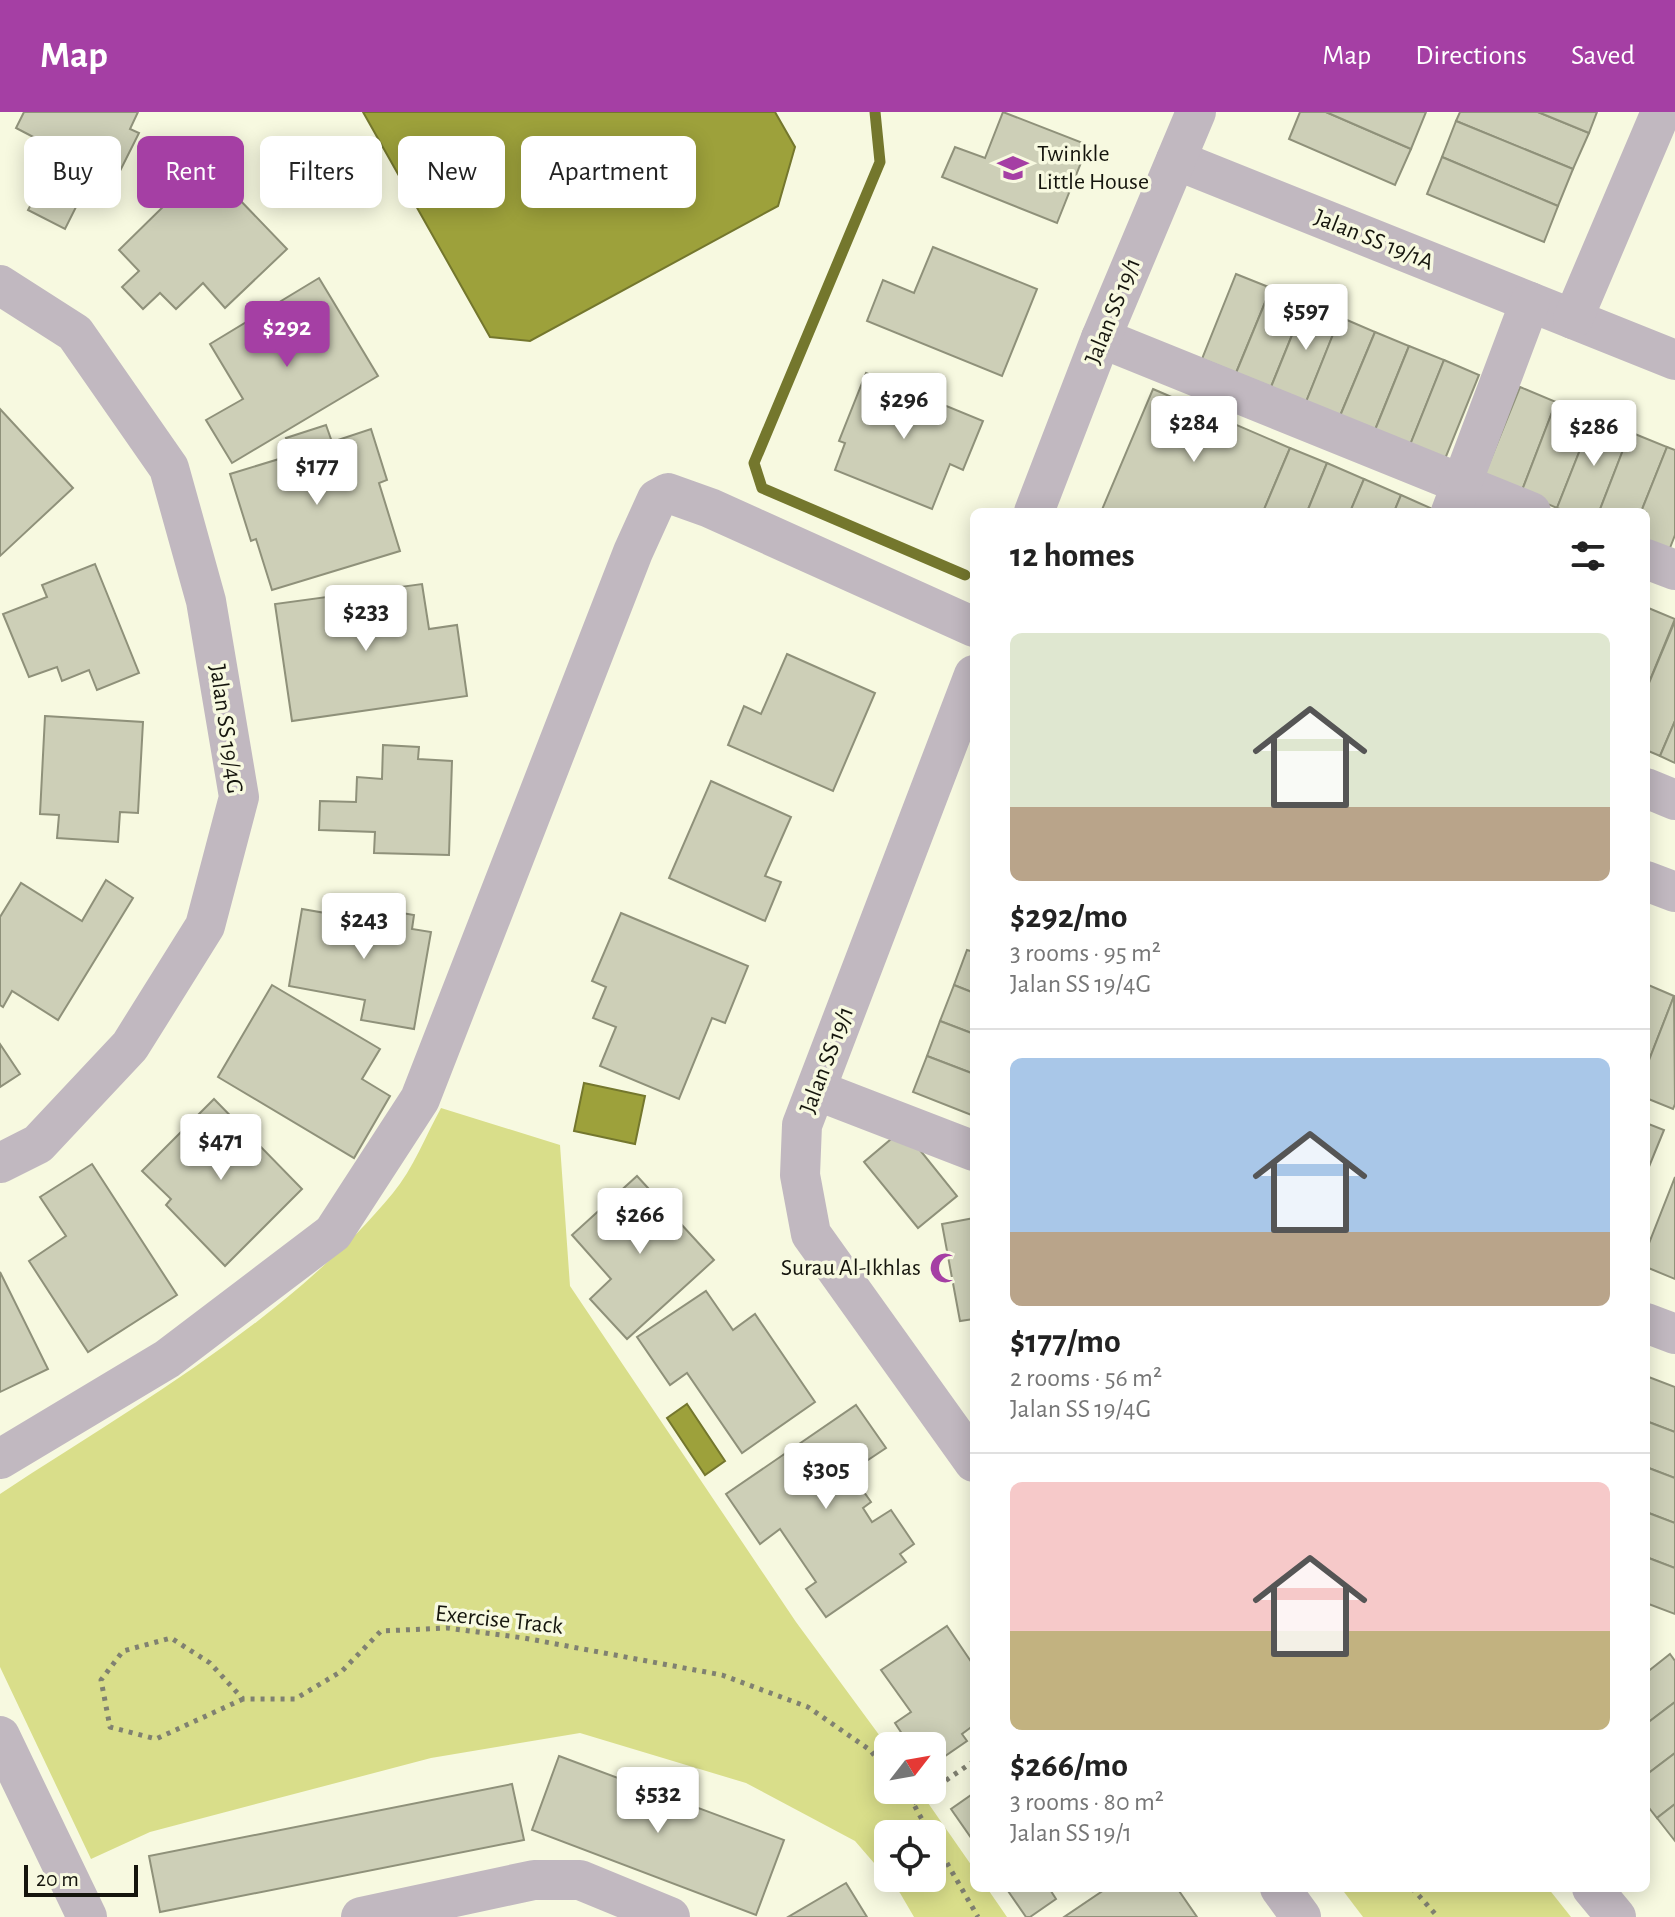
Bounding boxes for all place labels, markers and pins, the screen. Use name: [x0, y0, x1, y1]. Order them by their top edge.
place label: Twinkle Little House: [1037, 142, 1149, 194]
school or university icon: Twinkle Little House: [996, 151, 1030, 185]
pin: $597: [1259, 284, 1353, 352]
pin: $292: [240, 301, 334, 369]
pin: $296: [857, 373, 951, 441]
pin: $284: [1147, 396, 1241, 464]
pin: $286: [1547, 400, 1641, 468]
pin: $177: [270, 439, 364, 507]
pin: $233: [319, 585, 413, 653]
pin: $243: [317, 893, 411, 961]
pin: $471: [174, 1114, 268, 1182]
pin: $266: [593, 1188, 687, 1256]
mosque icon: Surau Al-Ikhlas: [928, 1251, 962, 1285]
place label: Surau Al-Ikhlas: [781, 1256, 921, 1280]
pin: $305: [779, 1443, 873, 1511]
pin: $532: [611, 1767, 705, 1835]

